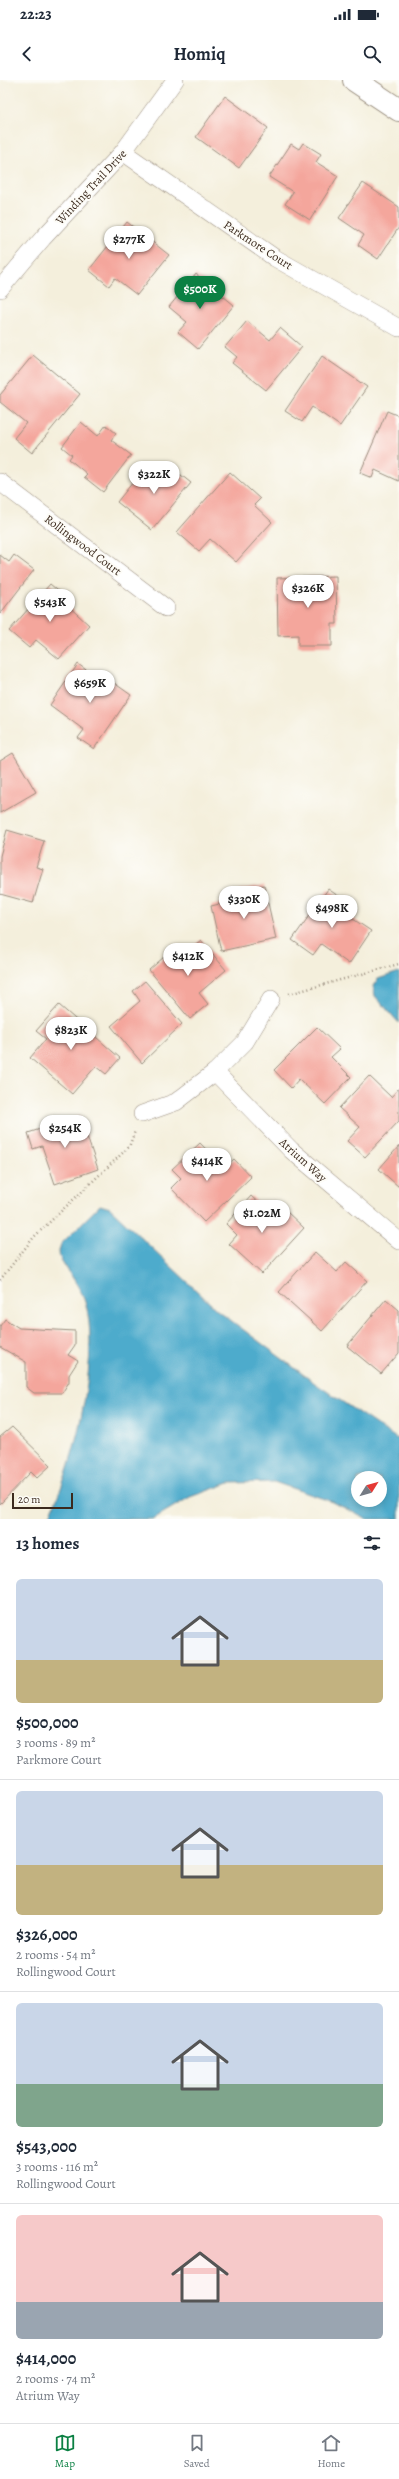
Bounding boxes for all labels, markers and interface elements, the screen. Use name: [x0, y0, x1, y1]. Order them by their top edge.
text: 22:23: [20, 4, 52, 24]
text: Homiq: [173, 42, 226, 66]
icon: back: [16, 43, 38, 65]
icon: search: [361, 43, 383, 65]
street label: Winding Trail Drive: [51, 146, 130, 229]
street label: Parkmore Court: [221, 217, 296, 273]
pin: $277K: [101, 226, 157, 260]
text: $277K: [113, 230, 145, 247]
pin: $500K: [172, 276, 228, 310]
text: $500K: [183, 280, 217, 297]
pin: $322K: [126, 461, 182, 495]
text: $322K: [138, 465, 170, 482]
street label: Rollingwood Court: [41, 511, 125, 579]
pin: $326K: [280, 575, 336, 609]
text: $326K: [292, 579, 324, 596]
pin: $543K: [22, 589, 78, 623]
text: $543K: [34, 593, 66, 610]
pin: $659K: [62, 670, 118, 704]
text: $659K: [74, 674, 106, 691]
pin: $330K: [216, 886, 272, 920]
text: $330K: [228, 890, 260, 907]
pin: $498K: [304, 895, 360, 929]
text: $498K: [316, 899, 348, 916]
pin: $412K: [160, 943, 216, 977]
text: $412K: [172, 947, 204, 964]
pin: $823K: [43, 1017, 99, 1051]
text: $823K: [55, 1021, 87, 1038]
pin: $254K: [37, 1115, 93, 1149]
text: $254K: [49, 1119, 81, 1136]
street label: Atrium Way: [275, 1134, 331, 1186]
pin: $414K: [179, 1148, 235, 1182]
text: $414K: [191, 1152, 223, 1169]
pin: $1.02M: [229, 1200, 295, 1234]
text: $1.02M: [243, 1204, 281, 1221]
north arrow: [351, 1471, 387, 1507]
map controls: [351, 1471, 387, 1507]
scale bar: [12, 1491, 73, 1510]
text: 20 m: [18, 1492, 40, 1507]
text: 13 homes: [16, 1532, 79, 1555]
icon: filters: [361, 1532, 383, 1554]
icon: home: [164, 1605, 236, 1677]
text: $500,000: [16, 1711, 79, 1734]
text: 3 rooms · 89 m²: [16, 1734, 95, 1751]
text: Parkmore Court: [16, 1751, 102, 1768]
icon: home: [164, 1817, 236, 1889]
text: $326,000: [16, 1923, 78, 1946]
text: 2 rooms · 54 m²: [16, 1946, 95, 1963]
text: Rollingwood Court: [16, 1963, 116, 1980]
icon: home: [164, 2029, 236, 2101]
text: $543,000: [16, 2135, 77, 2158]
text: 3 rooms · 116 m²: [16, 2158, 98, 2175]
text: Rollingwood Court: [16, 2175, 116, 2192]
icon: home: [164, 2241, 236, 2313]
text: $414,000: [16, 2347, 76, 2370]
text: 2 rooms · 74 m²: [16, 2370, 95, 2387]
text: Atrium Way: [16, 2387, 80, 2404]
tab: Map: [54, 2432, 76, 2471]
tab: Saved: [184, 2432, 210, 2471]
tab: Home: [317, 2432, 345, 2471]

